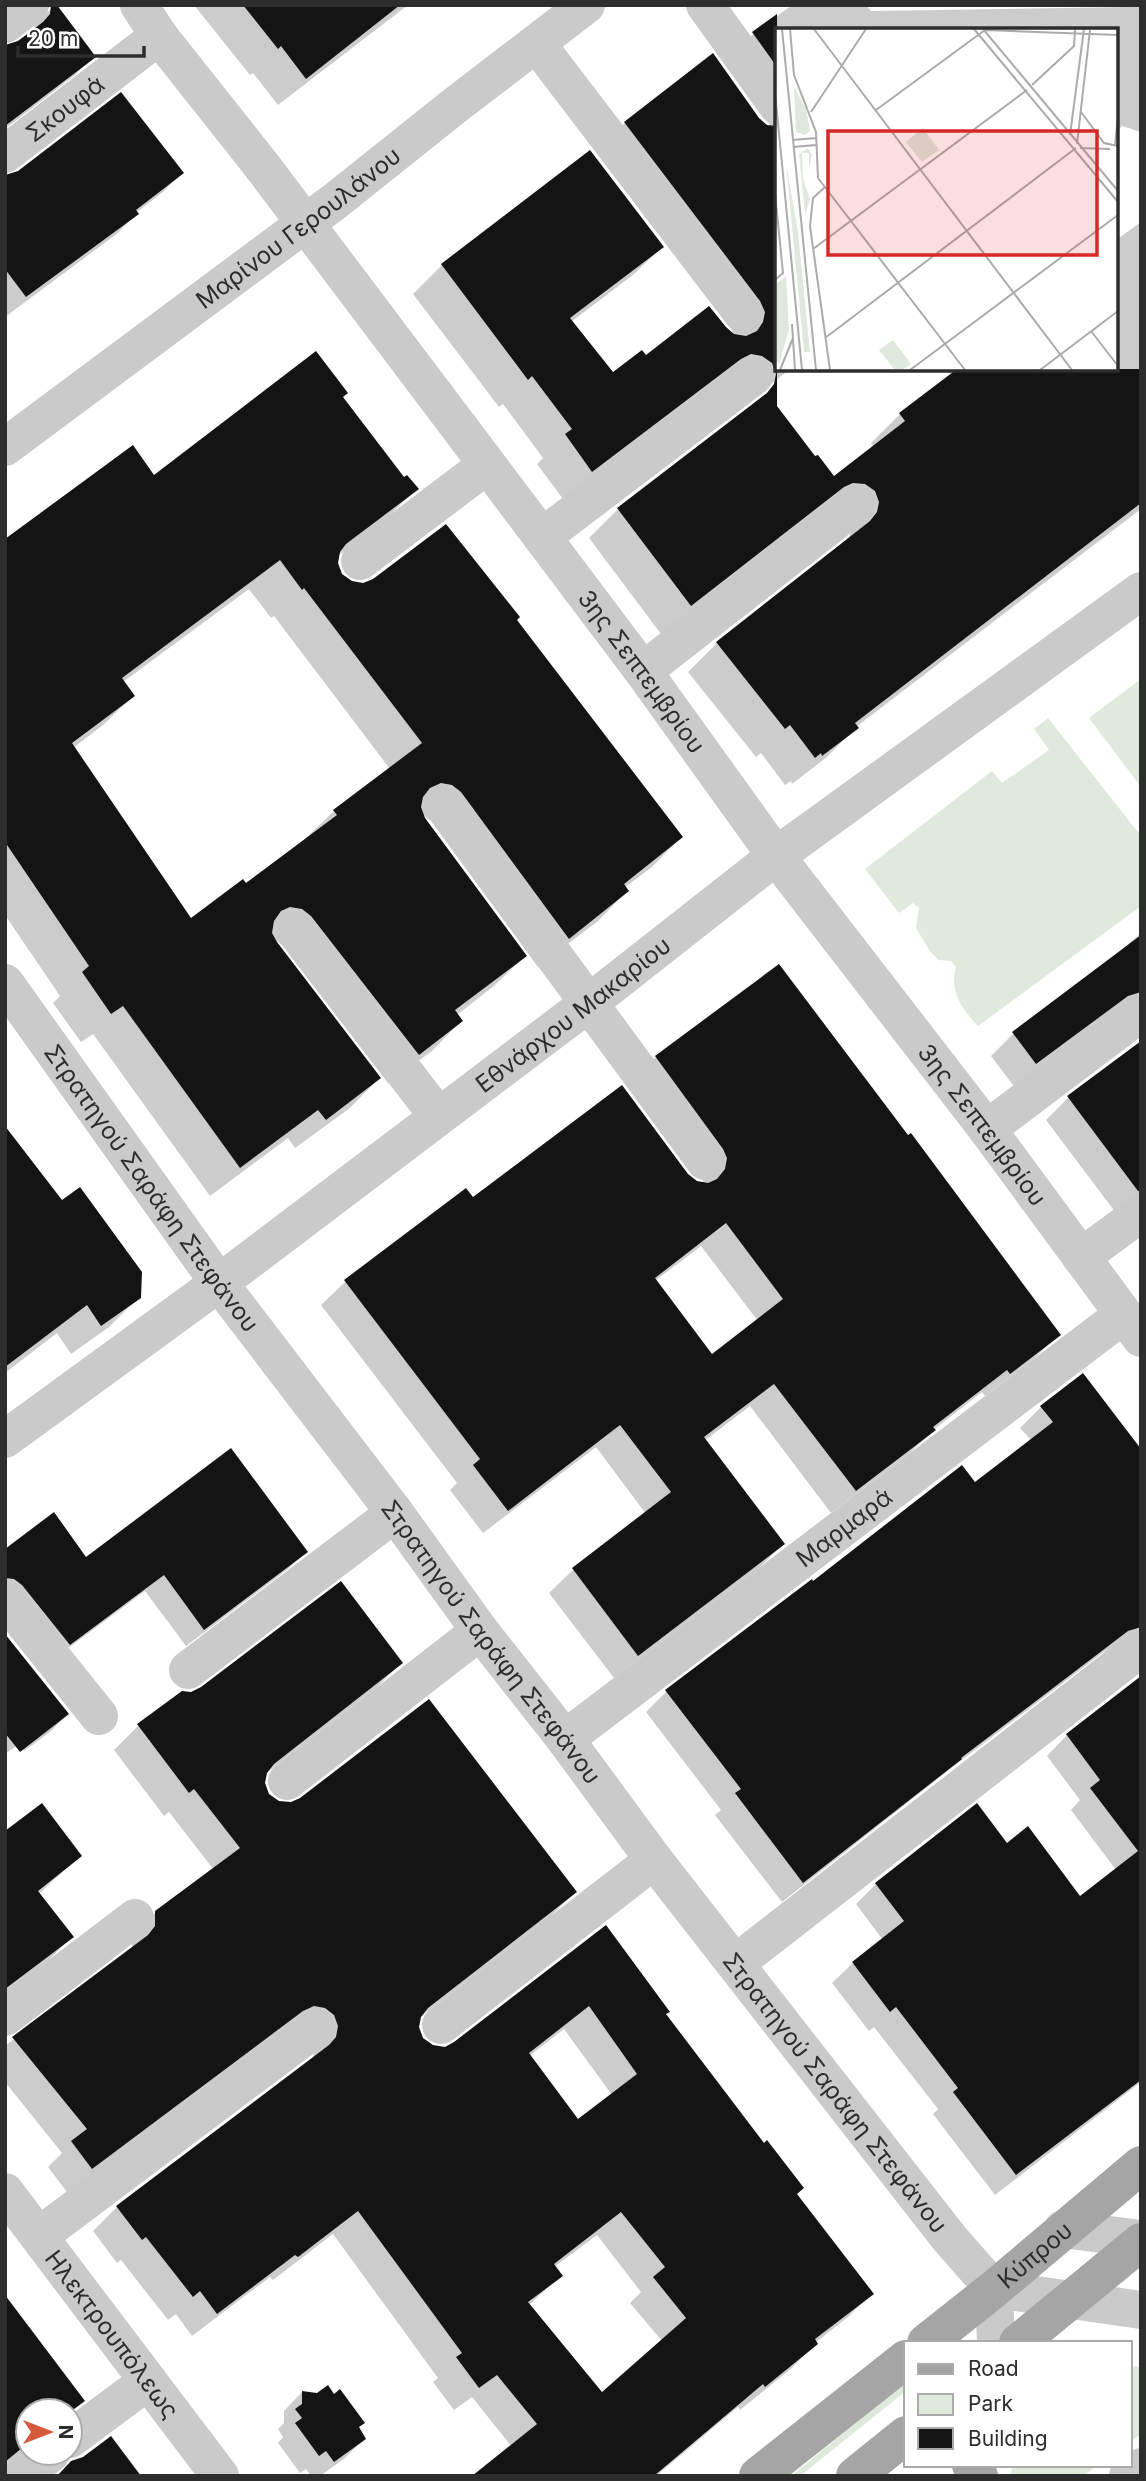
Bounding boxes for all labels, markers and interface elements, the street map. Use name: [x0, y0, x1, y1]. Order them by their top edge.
scale bar: [18, 14, 144, 58]
text: 20 m: [28, 26, 78, 51]
inset map: [775, 28, 1118, 371]
street label: Σκουφά: [20, 69, 109, 148]
street label: Μαρίνου Γερουλάνου: [190, 140, 406, 315]
street label: 3ης Σεπτεμβρίου: [572, 584, 712, 758]
street label: Εθνάρχου Μακαρίου: [469, 930, 676, 1098]
street label: Στρατηγού Σαράφη Στεφάνου: [39, 1038, 265, 1337]
street label: 3ης Σεπτεμβρίου: [912, 1038, 1053, 1211]
street label: Μαρμαρά: [790, 1482, 897, 1573]
street label: Στρατηγού Σαράφη Στεφάνου: [376, 1494, 607, 1789]
street label: Στρατηγού Σαράφη Στεφάνου: [717, 1946, 954, 2238]
street label: Κύπρου: [992, 2215, 1078, 2294]
street label: Ηλεκτρουπόλεως: [39, 2244, 185, 2424]
legend: [904, 2341, 1132, 2467]
text: Road: [968, 2356, 1019, 2381]
text: Park: [968, 2391, 1013, 2416]
north arrow: [14, 2397, 84, 2467]
text: N: [54, 2425, 77, 2439]
text: Building: [968, 2426, 1048, 2451]

